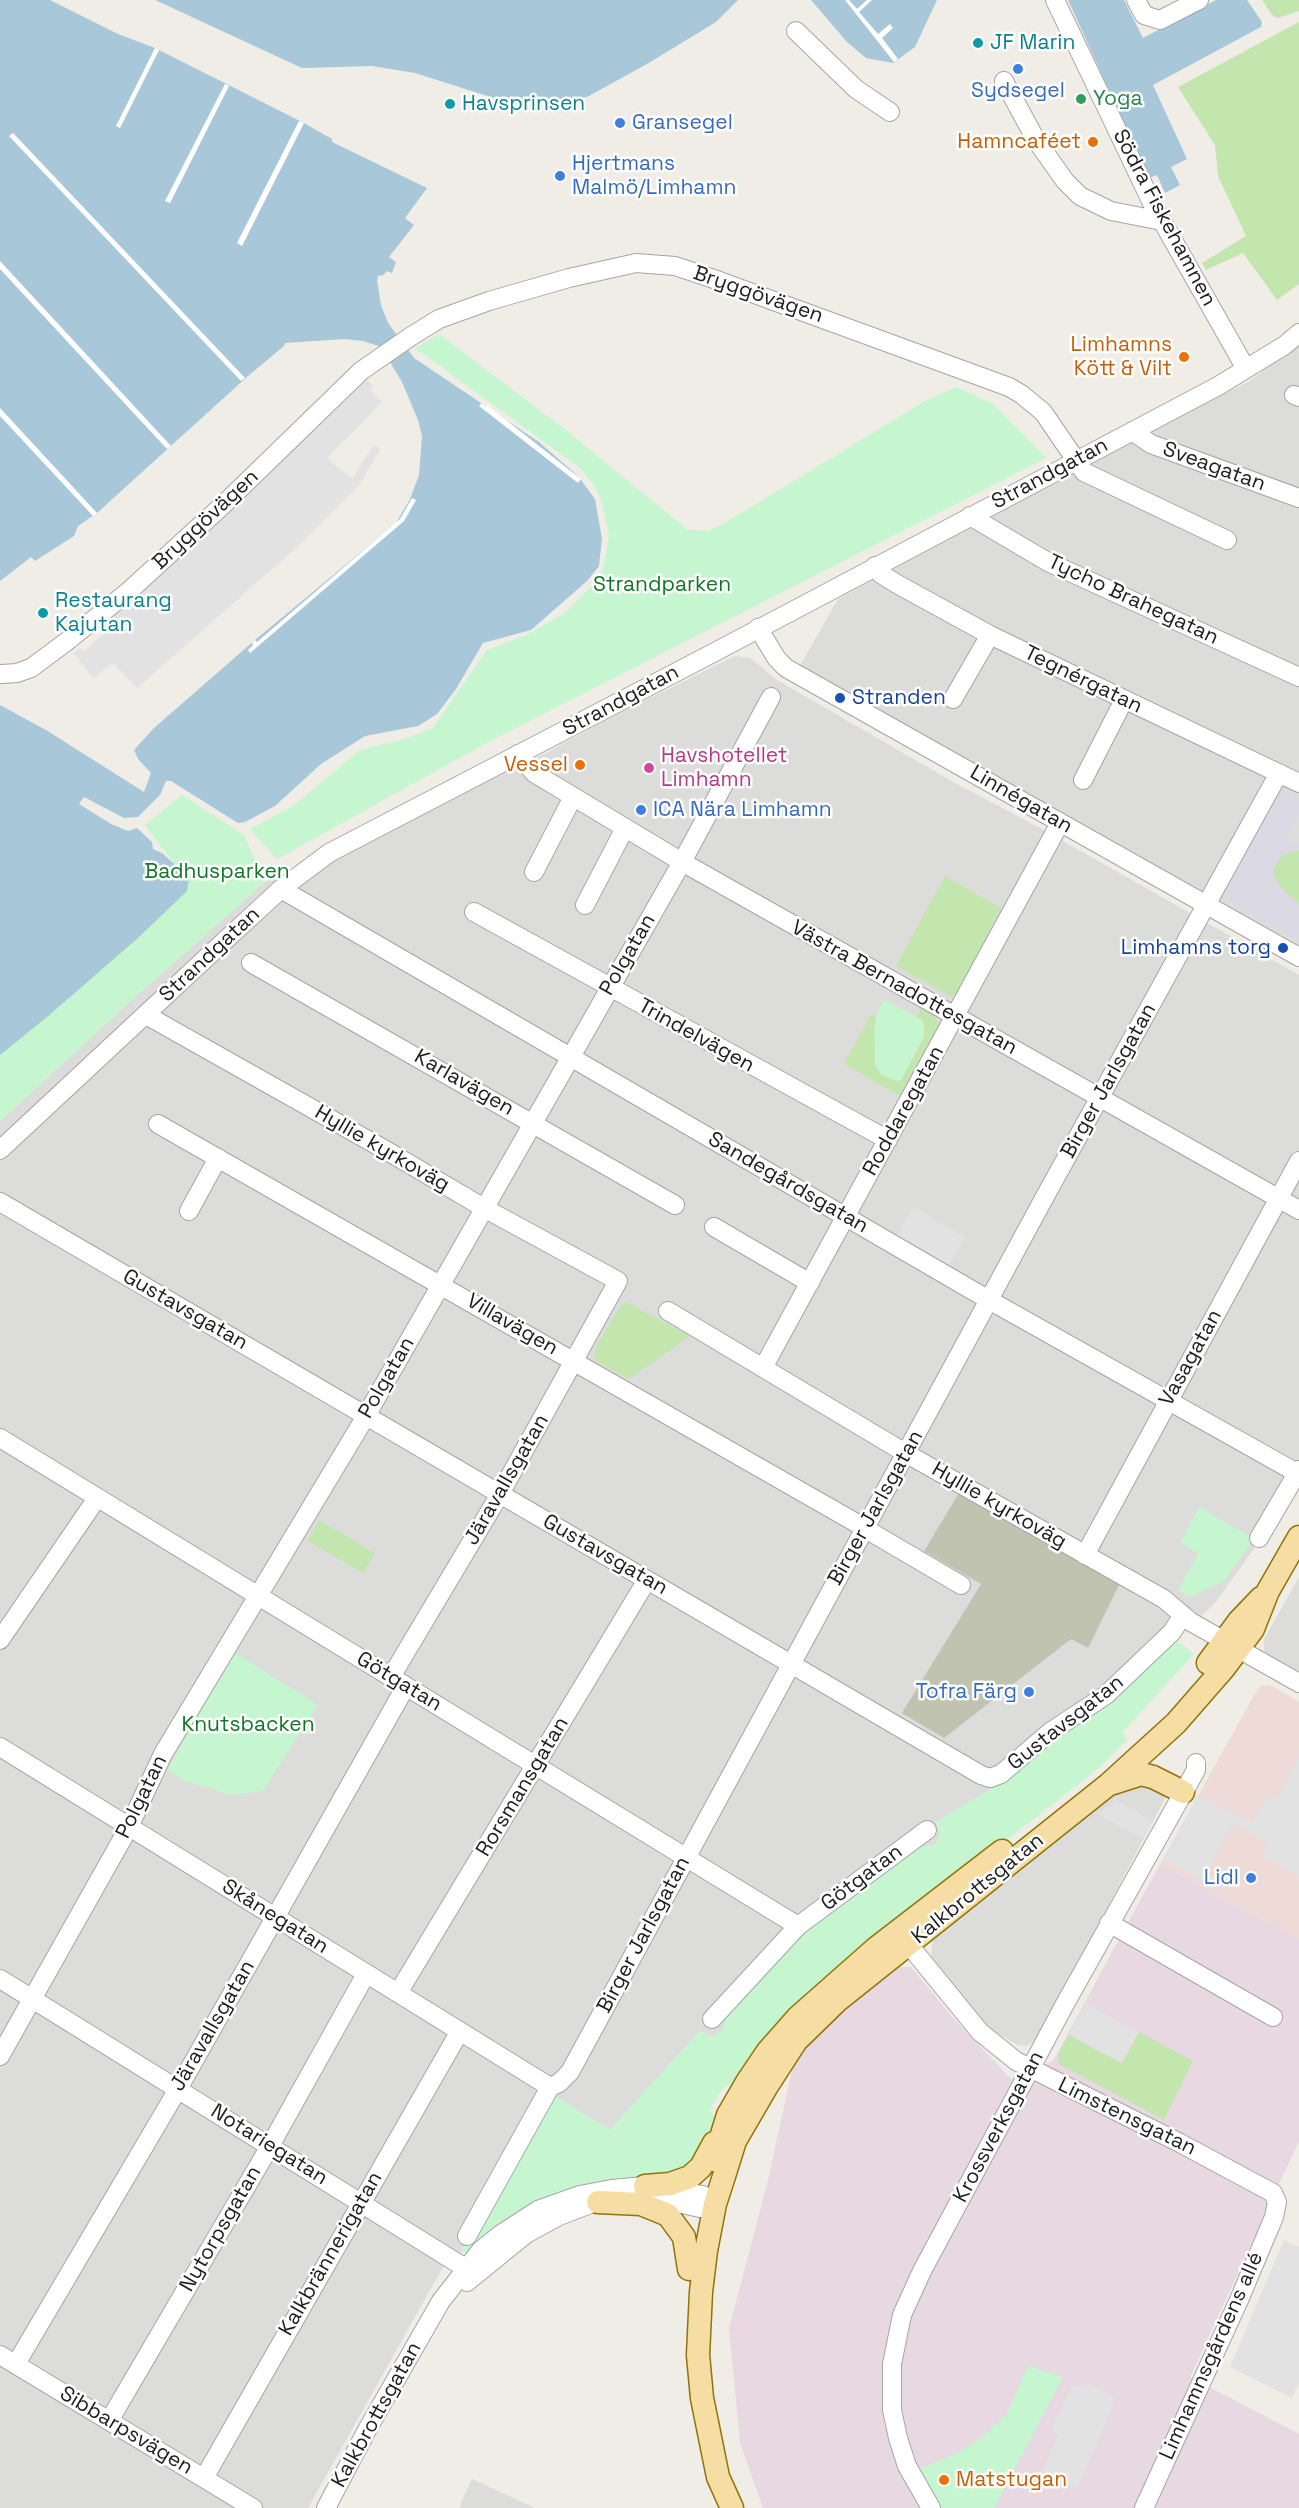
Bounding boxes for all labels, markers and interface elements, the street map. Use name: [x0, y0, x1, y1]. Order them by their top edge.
place label: JF Marin: [990, 30, 1075, 56]
marker: JF Marin: [971, 36, 985, 50]
marker: Sydsegel: [1011, 62, 1025, 76]
place label: Sydsegel: [971, 78, 1065, 104]
place label: Yoga: [1093, 86, 1143, 112]
place label: Havsprinsen: [462, 91, 585, 117]
marker: Yoga: [1074, 92, 1088, 106]
marker: Havsprinsen: [443, 97, 457, 111]
place label: Gransegel: [632, 110, 733, 136]
marker: Gransegel: [613, 116, 627, 130]
street label: Södra Fiskehamnen: [1107, 125, 1221, 311]
place label: Hamncaféet: [957, 129, 1081, 155]
marker: Hamncaféet: [1086, 135, 1100, 149]
place label: Hjertmans Malmö/Limhamn: [572, 151, 736, 201]
marker: Hjertmans Malmö/Limhamn: [553, 169, 567, 183]
street label: Bryggövägen: [690, 261, 826, 329]
place label: Limhamns Kött & Vilt: [1070, 332, 1172, 382]
marker: Limhamns Kött & Vilt: [1177, 350, 1191, 364]
street label: Strandgatan: [988, 433, 1112, 515]
street label: Sveagatan: [1159, 437, 1269, 497]
street label: Bryggövägen: [148, 464, 264, 576]
street label: Tycho Brahegatan: [1044, 549, 1222, 651]
park label: Strandparken: [593, 572, 731, 598]
place label: Restaurang Kajutan: [55, 588, 172, 638]
marker: Restaurang Kajutan: [36, 606, 50, 620]
street label: Tegnérgatan: [1020, 641, 1146, 719]
street label: Strandgatan: [559, 660, 683, 742]
place label: Stranden: [852, 685, 946, 711]
marker: Stranden: [833, 691, 847, 705]
place label: Havshotellet Limhamn: [661, 743, 787, 793]
place label: Vessel: [504, 752, 568, 778]
marker: Vessel: [573, 758, 587, 772]
marker: Havshotellet Limhamn: [642, 761, 656, 775]
street label: Linnégatan: [965, 761, 1077, 839]
place label: ICA Nära Limhamn: [653, 797, 832, 823]
marker: ICA Nära Limhamn: [634, 803, 648, 817]
park label: Badhusparken: [144, 859, 290, 885]
street label: Strandgatan: [155, 902, 265, 1008]
street label: Polgatan: [595, 910, 661, 1000]
street label: Västra Bernadottesgatan: [787, 915, 1021, 1061]
place label: Limhamns torg: [1121, 935, 1271, 961]
marker: Limhamns torg: [1276, 941, 1290, 955]
street label: Trindelvägen: [633, 994, 759, 1078]
street label: Birger Jarlsgatan: [1056, 999, 1162, 1163]
street label: Roddaregatan: [858, 1042, 950, 1180]
street label: Karlavägen: [410, 1044, 518, 1122]
street label: Hyllie kyrkoväg: [310, 1100, 454, 1198]
street label: Sandegårdsgatan: [703, 1127, 873, 1239]
street label: Gustavsgatan: [118, 1264, 252, 1356]
street label: Villavägen: [462, 1289, 562, 1361]
street label: Vasagatan: [1154, 1305, 1228, 1411]
street label: Polgatan: [354, 1333, 420, 1423]
street label: Järavallsgatan: [459, 1410, 555, 1550]
street label: Birger Jarlsgatan: [823, 1426, 929, 1590]
street label: Hyllie kyrkoväg: [927, 1457, 1071, 1555]
street label: Gustavsgatan: [538, 1509, 672, 1601]
street label: Götgatan: [352, 1647, 446, 1717]
street label: Gustavsgatan: [1003, 1670, 1129, 1776]
place label: Tofra Färg: [916, 1679, 1017, 1705]
marker: Tofra Färg: [1022, 1685, 1036, 1699]
park label: Knutsbacken: [181, 1712, 315, 1738]
street label: Rorsmansgatan: [471, 1713, 575, 1861]
street label: Polgatan: [111, 1751, 173, 1843]
street label: Kalkbrottsgatan: [907, 1828, 1049, 1950]
street label: Götgatan: [816, 1839, 908, 1917]
street label: Birger Jarlsgatan: [592, 1853, 696, 2017]
place label: Lidl: [1204, 1865, 1239, 1891]
marker: Lidl: [1244, 1871, 1258, 1885]
street label: Skånegatan: [217, 1874, 333, 1960]
street label: Järavallsgatan: [165, 1956, 261, 2096]
street label: Krossverksgatan: [948, 2047, 1050, 2207]
street label: Limstensgatan: [1054, 2073, 1200, 2161]
street label: Notariegatan: [206, 2099, 332, 2191]
street label: Nytorpsgatan: [175, 2162, 267, 2296]
street label: Kalkbrännerigatan: [274, 2168, 388, 2340]
street label: Limhamnsgårdens allé: [1155, 2248, 1269, 2464]
street label: Kalkbrottsgatan: [327, 2338, 427, 2492]
street label: Sibbarpsvägen: [55, 2381, 197, 2481]
place label: Matstugan: [956, 2467, 1067, 2493]
marker: Matstugan: [937, 2473, 951, 2487]

